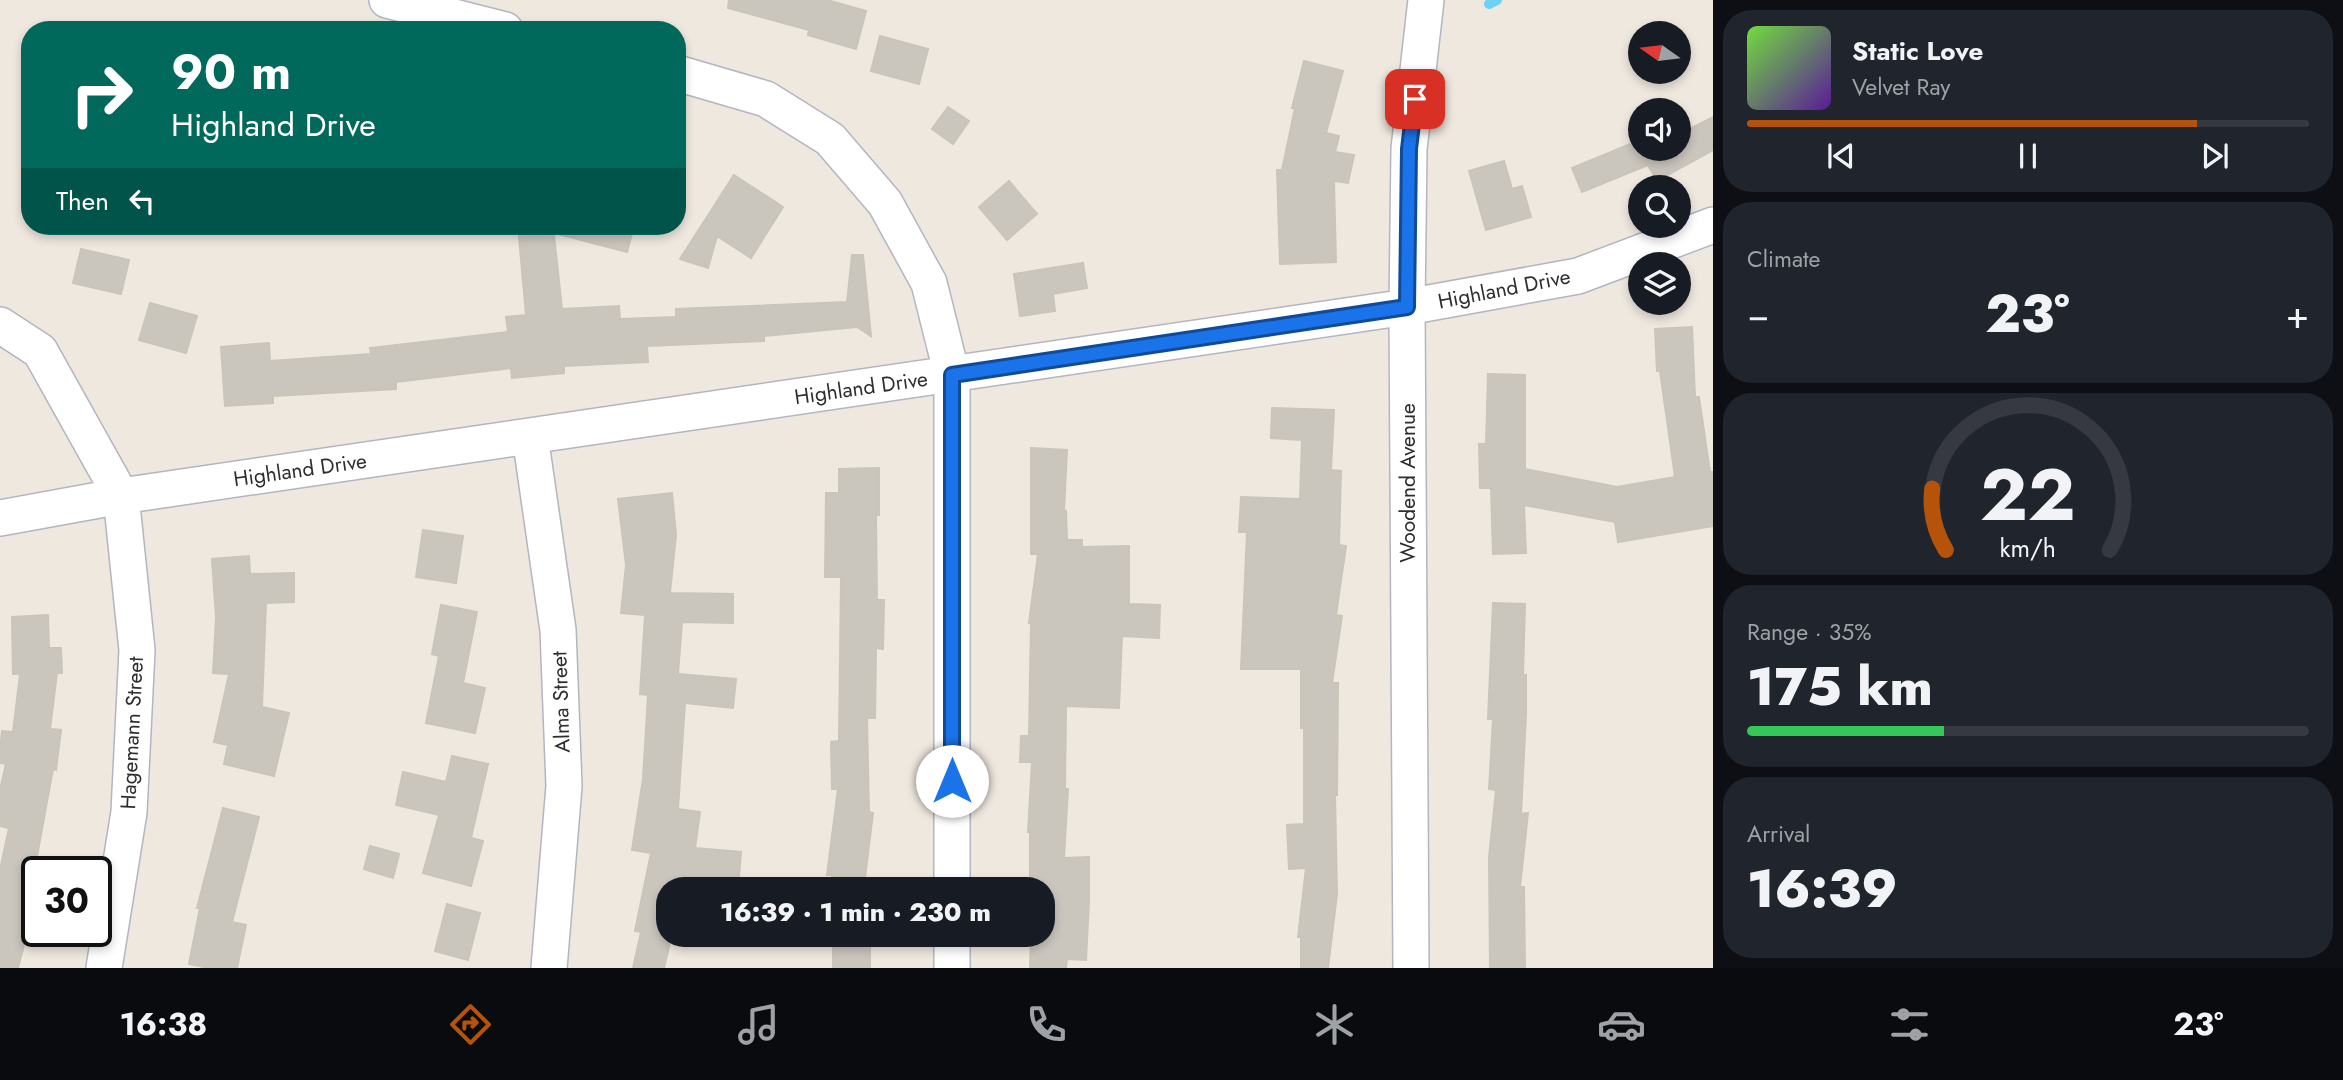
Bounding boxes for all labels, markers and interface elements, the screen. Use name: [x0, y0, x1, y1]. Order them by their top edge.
north arrow: [1628, 21, 1690, 84]
map controls: [1628, 21, 1691, 315]
text: Static Love: [1852, 32, 1984, 70]
text: 90 m: [171, 37, 291, 107]
icon: right: [56, 49, 147, 140]
pin: [1385, 69, 1445, 129]
text: Velvet Ray: [1852, 70, 1950, 104]
icon: arrive: [1396, 80, 1434, 118]
button: sound: [1628, 98, 1691, 161]
text: Highland Drive: [171, 102, 376, 148]
icon: previous: [1822, 137, 1860, 175]
icon: pause: [2009, 137, 2047, 175]
icon: next: [2196, 137, 2234, 175]
button: search: [1628, 175, 1691, 238]
text: Then: [56, 182, 109, 220]
icon: left: [123, 182, 161, 220]
text: Climate: [1747, 242, 1820, 276]
button: layers: [1628, 252, 1691, 315]
street label: Highland Drive: [1435, 261, 1573, 317]
text: 23°: [1985, 276, 2070, 352]
text: −: [1747, 287, 1769, 342]
text: +: [2286, 287, 2309, 342]
street label: Highland Drive: [792, 364, 930, 412]
street label: Woodend Avenue: [1393, 403, 1423, 563]
text: 22: [1980, 442, 2076, 547]
street label: Highland Drive: [231, 446, 369, 494]
text: km/h: [2000, 530, 2056, 566]
text: Range · 35%: [1747, 615, 1871, 649]
text: 175 km: [1747, 649, 1933, 725]
street label: Alma Street: [544, 651, 578, 753]
street label: Hagemann Street: [113, 656, 151, 810]
position arrow: [915, 744, 989, 818]
text: Arrival: [1747, 817, 1810, 851]
text: 16:39: [1747, 851, 1897, 927]
speed limit sign: 30: [21, 856, 112, 947]
text: 16:39 · 1 min · 230 m: [720, 893, 991, 931]
icon: directions: [446, 1000, 495, 1049]
icon: music: [734, 1000, 783, 1049]
icon: phone: [1022, 1000, 1071, 1049]
icon: climate: [1310, 1000, 1359, 1049]
icon: car: [1597, 1000, 1646, 1049]
icon: filters: [1885, 1000, 1934, 1049]
text: 16:38: [119, 1001, 207, 1047]
text: 23°: [2173, 1001, 2224, 1047]

